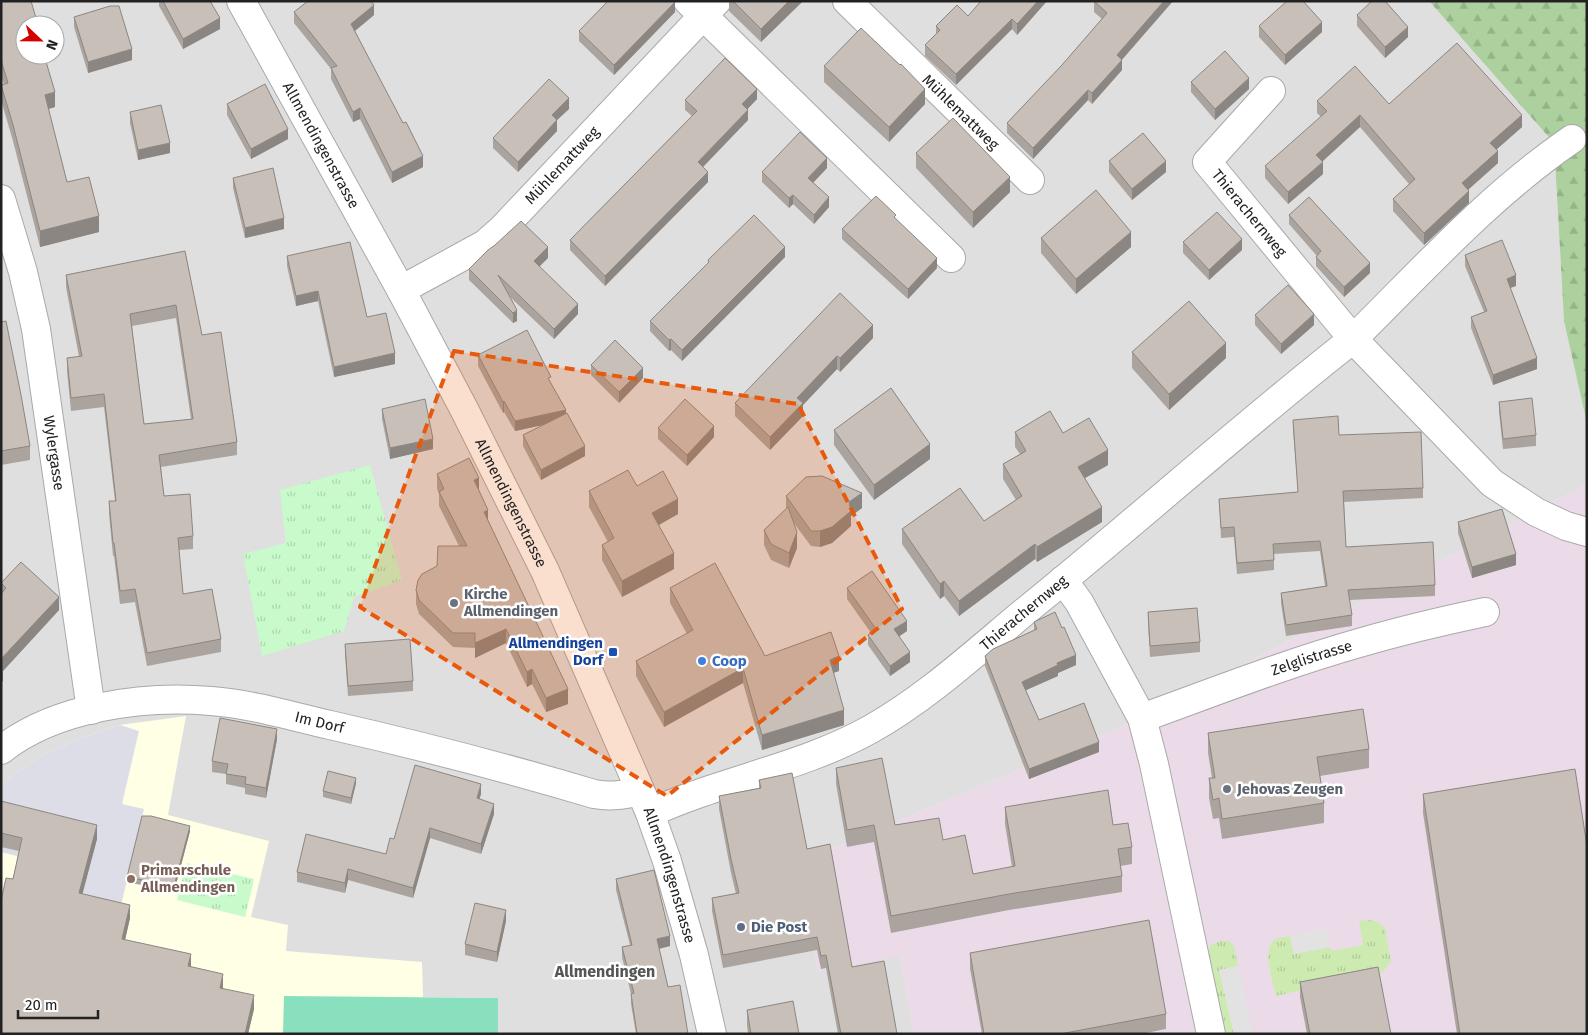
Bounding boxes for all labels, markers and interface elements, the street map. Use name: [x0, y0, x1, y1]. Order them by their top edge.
north arrow: [15, 15, 65, 65]
text: N: [42, 37, 61, 52]
street label: Mühlemattweg: [918, 71, 1003, 154]
street label: Allmendingenstrasse: [279, 79, 363, 212]
street label: Mühlemattweg: [521, 122, 603, 208]
street label: Thierachernweg: [1208, 166, 1291, 261]
street label: Wylergasse: [40, 414, 68, 492]
street label: Allmendingenstrasse: [471, 436, 551, 570]
street label: Thierachernweg: [977, 571, 1071, 654]
place label: Kirche Allmendingen: [463, 585, 558, 620]
marker: Kirche Allmendingen: [448, 597, 460, 609]
place label: Allmendingen Dorf: [508, 634, 605, 669]
street label: Zelglistrasse: [1269, 636, 1354, 679]
marker: Allmendingen Dorf: [607, 646, 619, 658]
place label: Coop: [712, 652, 747, 670]
marker: Coop: [696, 655, 708, 667]
street label: Im Dorf: [293, 708, 347, 737]
place label: Jehovas Zeugen: [1236, 780, 1343, 798]
marker: Jehovas Zeugen: [1221, 783, 1233, 795]
street label: Allmendingenstrasse: [639, 804, 699, 945]
place label: Primarschule Allmendingen: [140, 861, 235, 896]
marker: Primarschule Allmendingen: [125, 873, 137, 885]
place label: Die Post: [751, 918, 807, 936]
marker: Die Post: [735, 921, 747, 933]
district label: Allmendingen: [554, 962, 655, 981]
scale bar: [18, 988, 98, 1020]
text: 20 m: [25, 996, 58, 1014]

